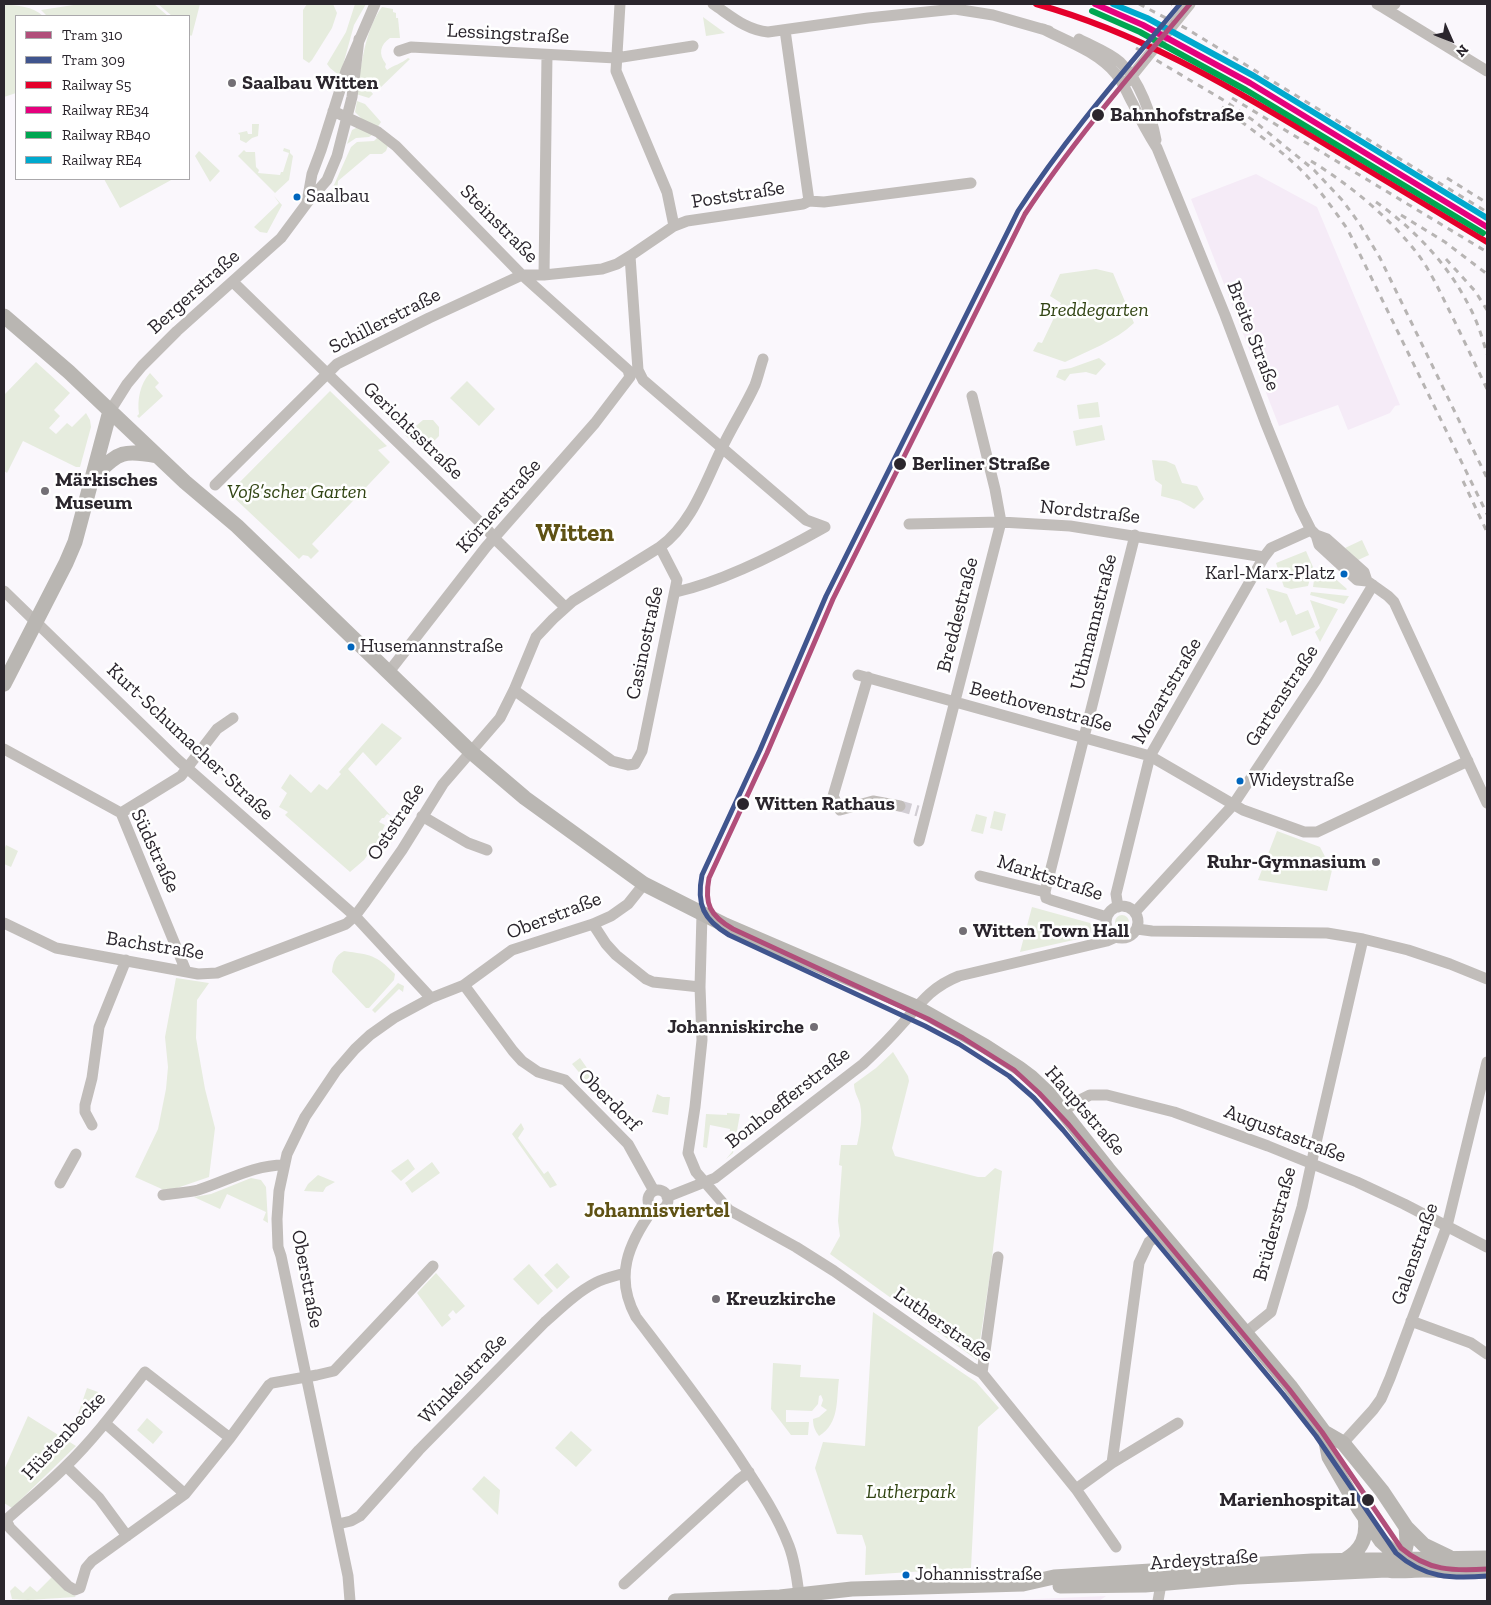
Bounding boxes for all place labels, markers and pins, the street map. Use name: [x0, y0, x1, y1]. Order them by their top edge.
place label: Saalbau Witten: [242, 71, 378, 95]
marker: Saalbau Witten: [226, 77, 238, 89]
place label: Bahnhofstraße: [1110, 103, 1244, 127]
marker: Bahnhofstraße: [1090, 107, 1106, 123]
place label: Saalbau: [306, 186, 370, 208]
marker: Saalbau: [292, 192, 302, 202]
place label: Berliner Straße: [912, 452, 1050, 476]
marker: Berliner Straße: [892, 456, 908, 472]
place label: Märkisches Museum: [55, 468, 158, 515]
marker: Märkisches Museum: [39, 485, 51, 497]
place label: Karl-Marx-Platz: [1205, 563, 1335, 585]
marker: Karl-Marx-Platz: [1339, 569, 1349, 579]
place label: Husemannstraße: [360, 636, 503, 658]
marker: Husemannstraße: [346, 642, 356, 652]
place label: Wideystraße: [1249, 770, 1354, 792]
marker: Wideystraße: [1235, 776, 1245, 786]
place label: Witten Rathaus: [755, 792, 895, 816]
marker: Witten Rathaus: [735, 796, 751, 812]
place label: Ruhr-Gymnasium: [1207, 850, 1366, 874]
marker: Ruhr-Gymnasium: [1370, 856, 1382, 868]
place label: Witten Town Hall: [973, 919, 1129, 943]
marker: Witten Town Hall: [957, 925, 969, 937]
place label: Johanniskirche: [667, 1015, 804, 1039]
marker: Johanniskirche: [808, 1021, 820, 1033]
place label: Kreuzkirche: [726, 1287, 836, 1311]
marker: Kreuzkirche: [710, 1293, 722, 1305]
place label: Marienhospital: [1219, 1488, 1356, 1512]
marker: Marienhospital: [1360, 1492, 1376, 1508]
place label: Johannisstraße: [915, 1564, 1042, 1586]
marker: Johannisstraße: [901, 1570, 911, 1580]

